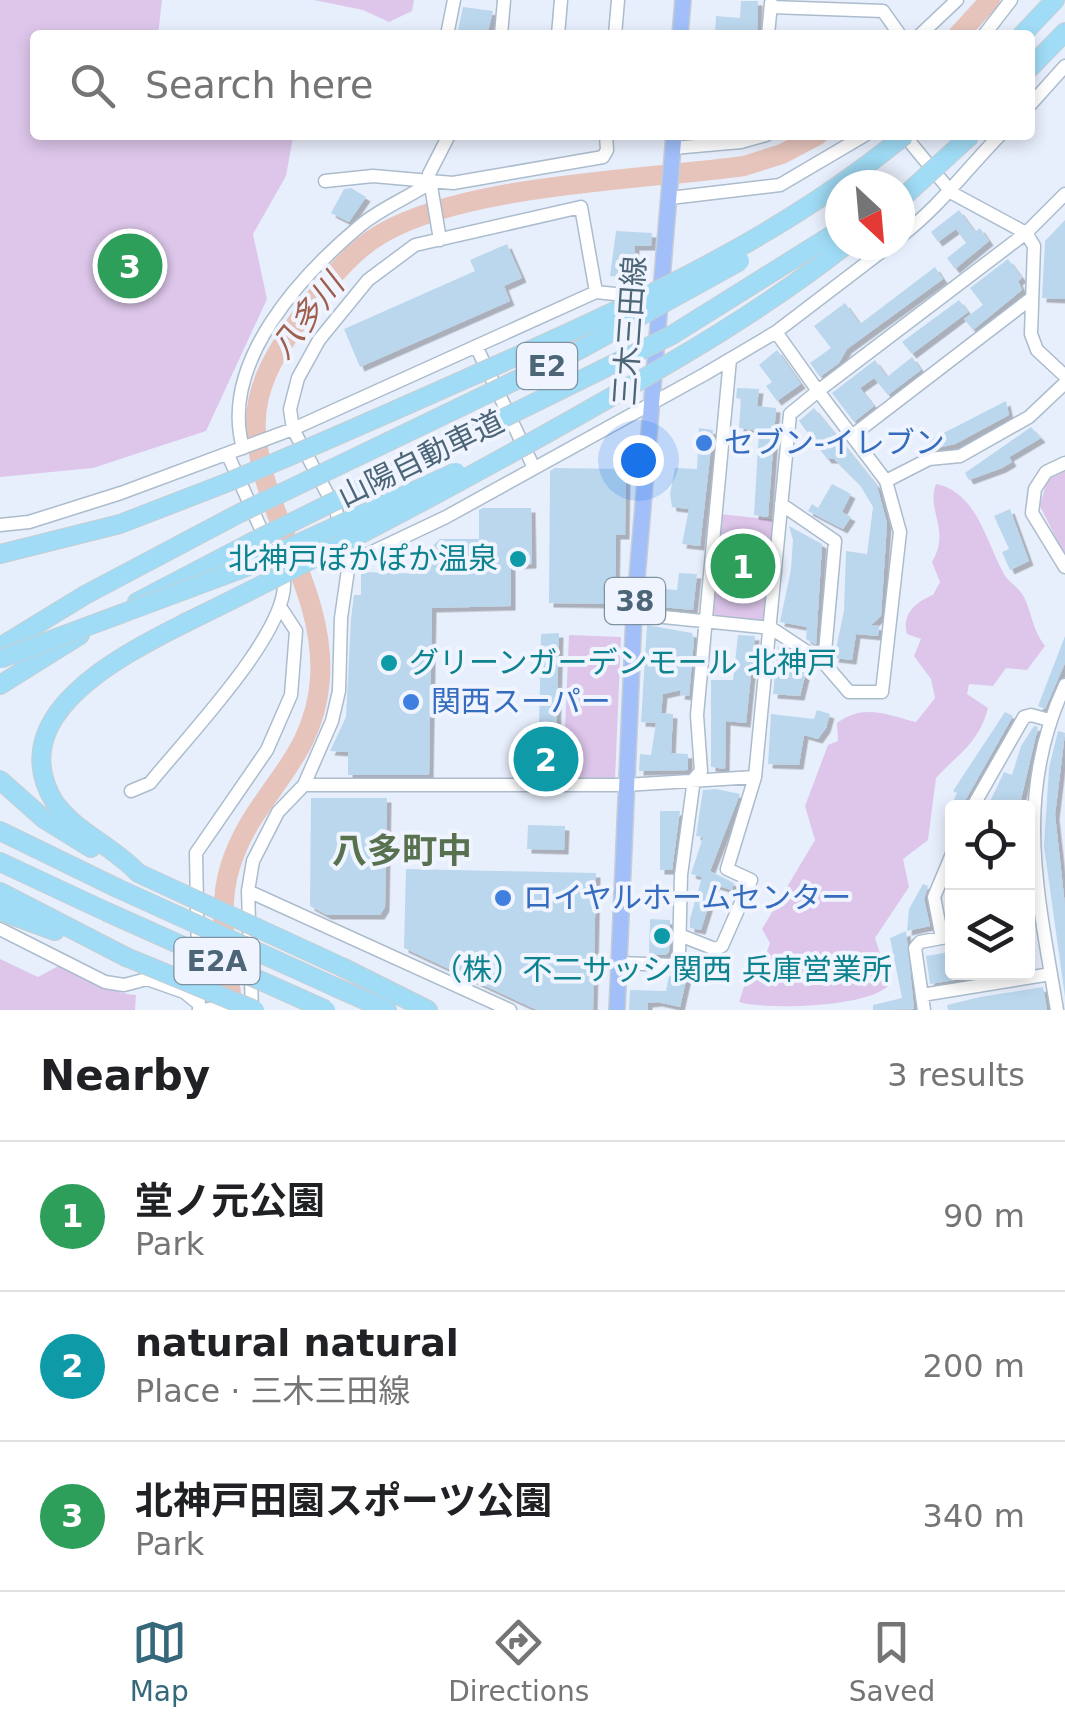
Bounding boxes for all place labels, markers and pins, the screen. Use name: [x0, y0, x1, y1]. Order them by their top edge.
pin: 3: [98, 228, 162, 304]
place label: セブン-イレブン: [724, 425, 945, 460]
marker: セブン-イレブン: [693, 432, 715, 454]
pin: 1: [710, 528, 776, 604]
place label: 北神戸ぽかぽか温泉: [228, 541, 498, 576]
marker: 北神戸ぽかぽか温泉: [507, 548, 529, 570]
place label: グリーンガーデンモール 北神戸: [409, 645, 837, 680]
marker: グリーンガーデンモール 北神戸: [378, 652, 400, 674]
place label: 関西スーパー: [431, 684, 611, 719]
marker: 関西スーパー: [400, 691, 422, 713]
pin: 2: [514, 722, 578, 796]
place label: ロイヤルホームセンター: [523, 880, 851, 915]
marker: ロイヤルホームセンター: [492, 887, 514, 909]
marker: （株）不二サッシ関西 兵庫営業所: [651, 925, 673, 947]
place label: （株）不二サッシ関西 兵庫営業所: [432, 952, 892, 987]

